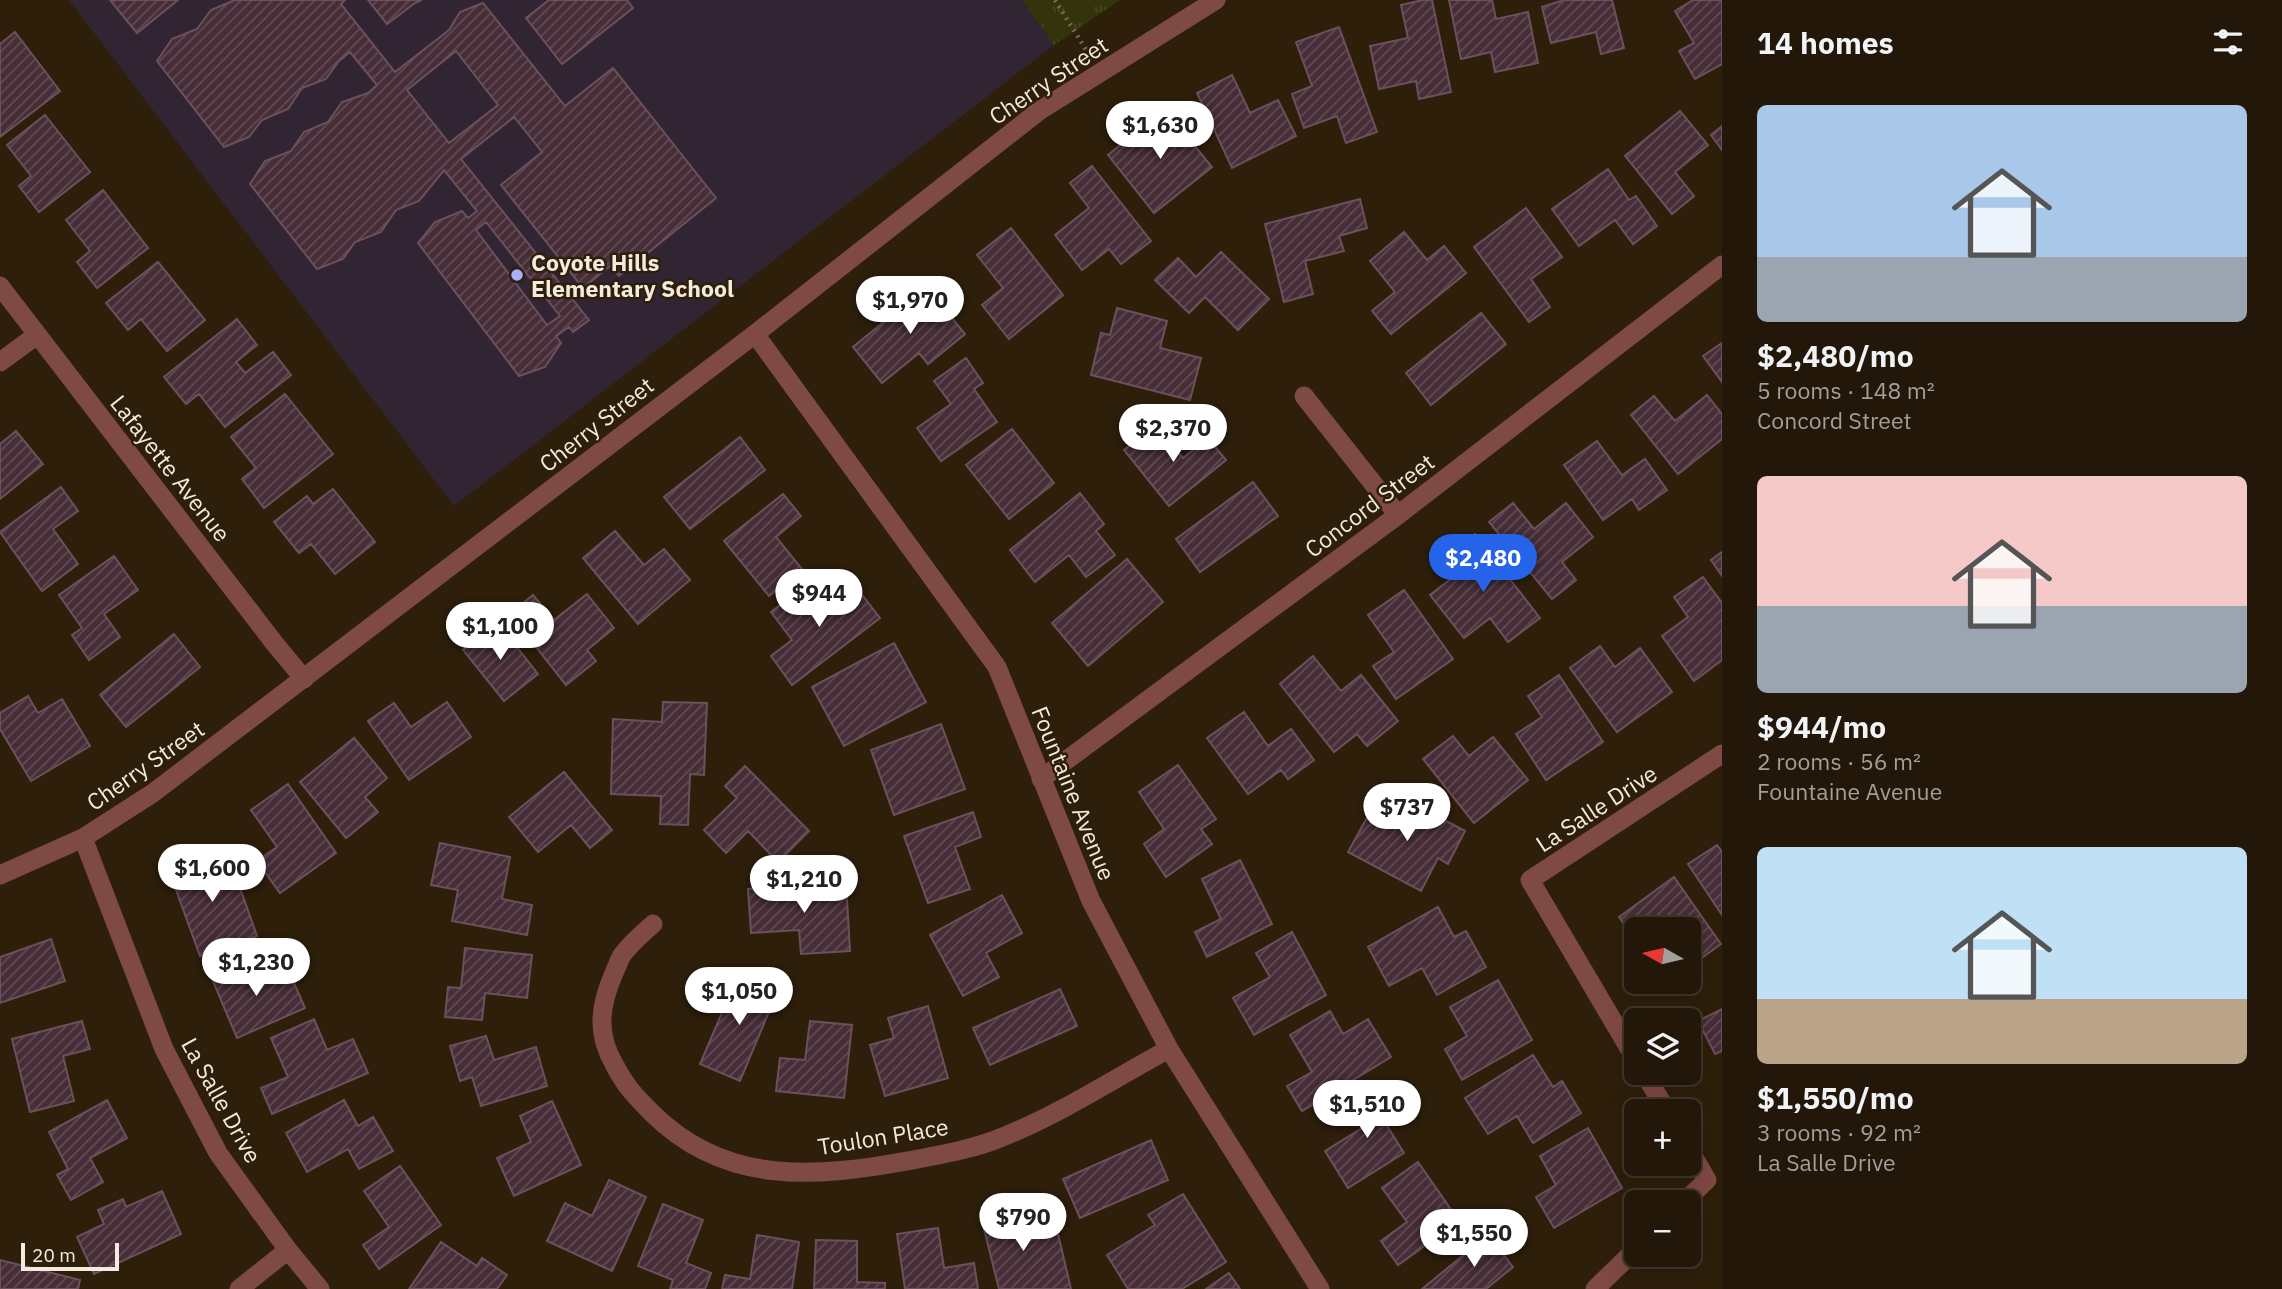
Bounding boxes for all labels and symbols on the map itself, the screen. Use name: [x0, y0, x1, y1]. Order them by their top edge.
street label: Cherry Street: [983, 29, 1113, 131]
pin: $1,630: [1103, 102, 1217, 161]
place label: Coyote Hills Elementary School: [531, 247, 734, 303]
marker: Coyote Hills Elementary School: [509, 267, 525, 283]
pin: $1,970: [853, 276, 967, 336]
street label: Cherry Street: [533, 370, 659, 478]
street label: Lafayette Avenue: [104, 389, 238, 547]
pin: $2,370: [1116, 405, 1230, 464]
street label: Concord Street: [1298, 446, 1440, 564]
pin: $2,480: [1426, 534, 1540, 594]
pin: $944: [778, 570, 860, 629]
pin: $1,100: [443, 602, 557, 662]
street label: Fountaine Avenue: [1025, 701, 1123, 885]
street label: Cherry Street: [80, 713, 210, 817]
street label: La Salle Drive: [1530, 758, 1662, 858]
pin: $737: [1366, 784, 1448, 843]
pin: $1,600: [155, 844, 269, 904]
pin: $1,210: [747, 856, 861, 915]
north arrow: [1624, 917, 1701, 994]
pin: $1,230: [199, 939, 313, 998]
pin: $1,050: [682, 968, 796, 1027]
street label: La Salle Drive: [175, 1032, 269, 1168]
pin: $1,510: [1310, 1080, 1424, 1140]
street label: Toulon Place: [816, 1111, 950, 1161]
pin: $790: [982, 1194, 1064, 1253]
pin: $1,550: [1417, 1210, 1531, 1269]
scale bar: [21, 1240, 119, 1272]

